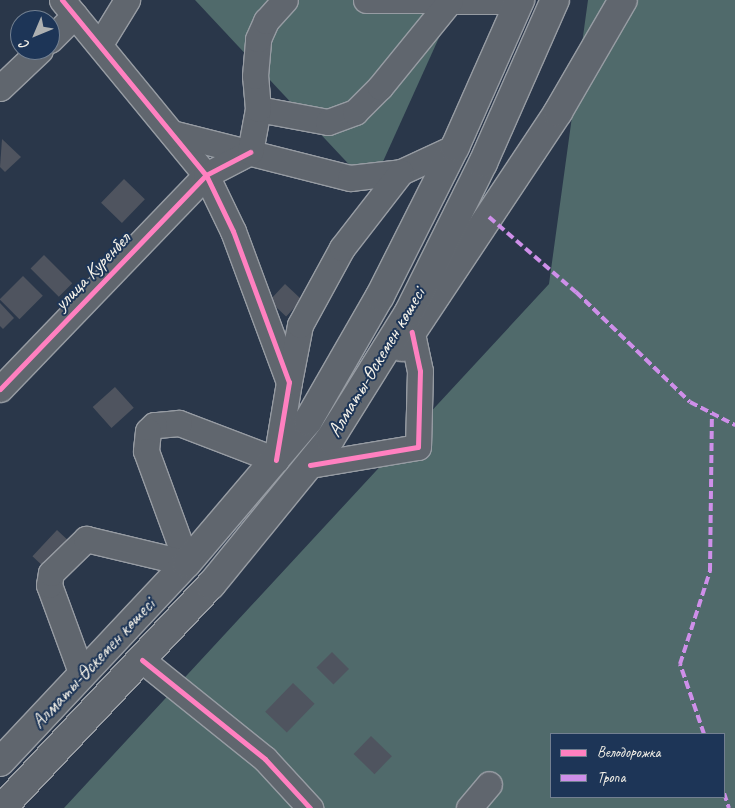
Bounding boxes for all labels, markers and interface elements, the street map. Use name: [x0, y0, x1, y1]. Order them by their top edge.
north arrow: [10, 10, 60, 60]
text: С: [16, 37, 33, 54]
street label: улица Куренбел: [49, 227, 135, 315]
street label: Алматы-Өскемен көшесі: [322, 283, 430, 441]
street label: Алматы-Өскемен көшесі: [26, 593, 160, 733]
legend: [550, 733, 725, 798]
text: Велодорожка: [597, 743, 660, 762]
text: Тропа: [597, 768, 625, 787]

